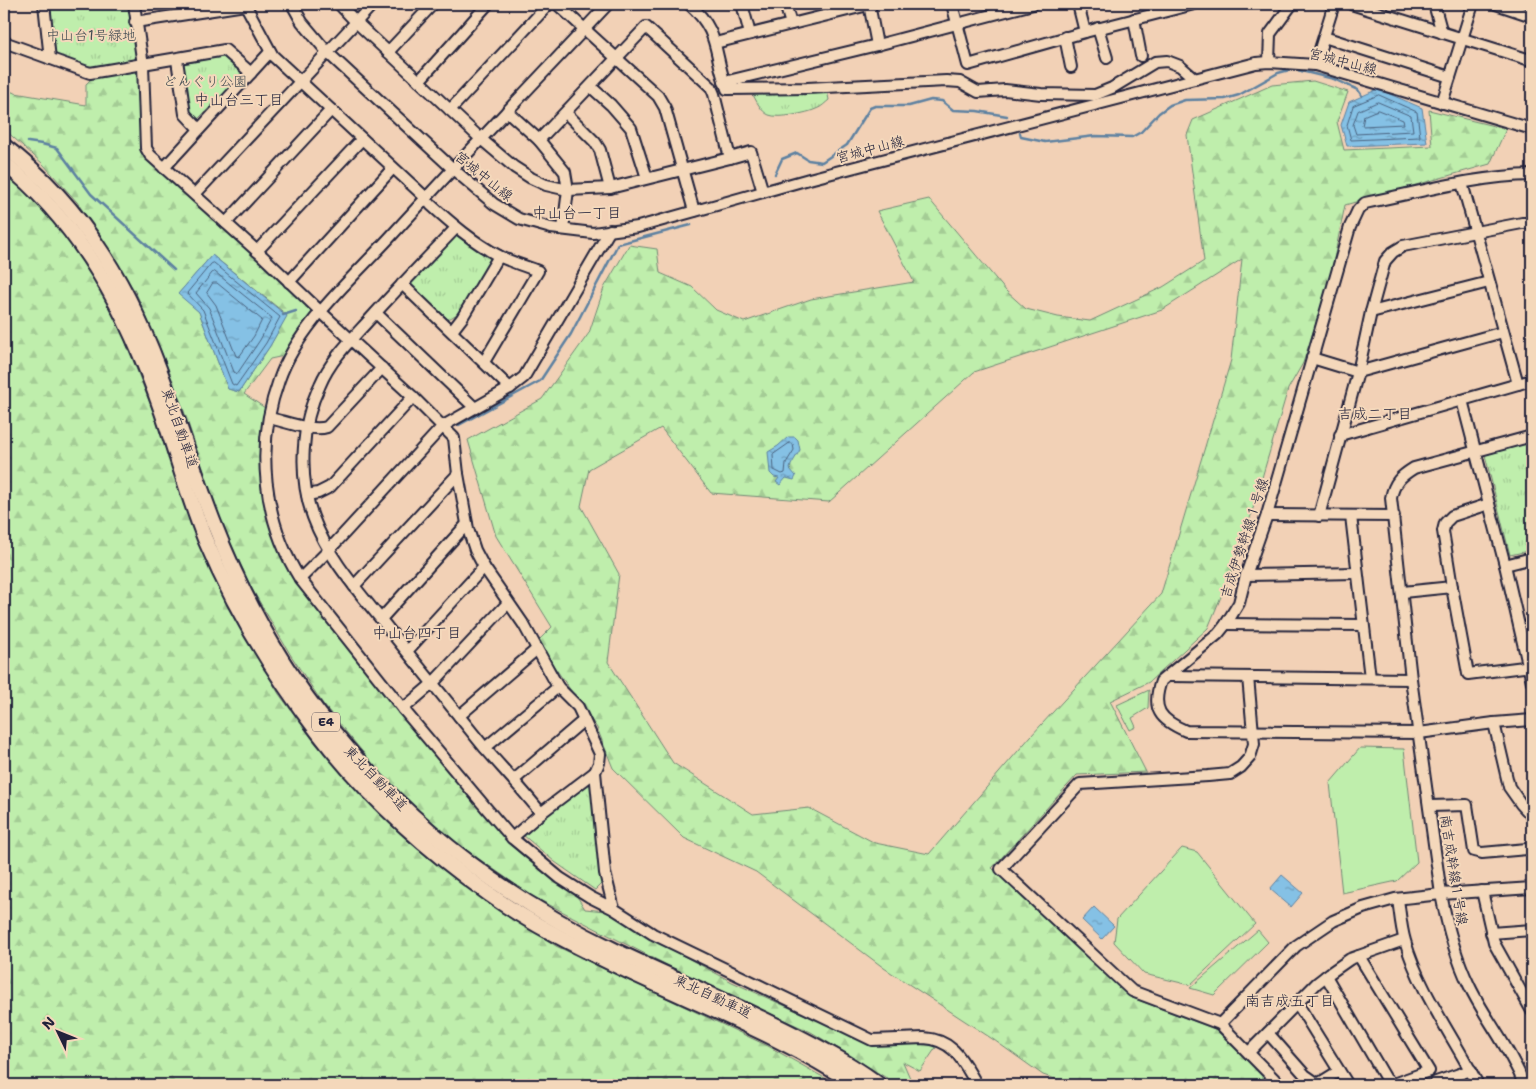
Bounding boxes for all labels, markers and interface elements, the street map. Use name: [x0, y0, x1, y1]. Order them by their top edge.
park label: 中山台1号緑地: [46, 26, 136, 44]
street label: 宮城中山線: [1307, 44, 1379, 78]
park label: どんぐり公園: [163, 72, 247, 90]
district label: 中山台三丁目: [194, 90, 284, 110]
street label: 宮城中山線: [834, 131, 906, 167]
street label: 宮城中山線: [451, 147, 517, 205]
district label: 中山台一丁目: [532, 203, 622, 223]
street label: 東北自動車道: [158, 385, 202, 471]
district label: 吉成二丁目: [1337, 404, 1413, 424]
street label: 吉成伊勢幹線１号線: [1216, 475, 1272, 601]
district label: 中山台四丁目: [372, 623, 462, 643]
road number: E4: [312, 712, 340, 732]
street label: 東北自動車道: [340, 742, 412, 814]
street label: 南吉成幹線１号線: [1436, 813, 1472, 927]
street label: 東北自動車道: [671, 970, 755, 1022]
district label: 南吉成五丁目: [1245, 991, 1335, 1011]
north arrow: [32, 1006, 82, 1056]
text: N: [38, 1013, 59, 1033]

